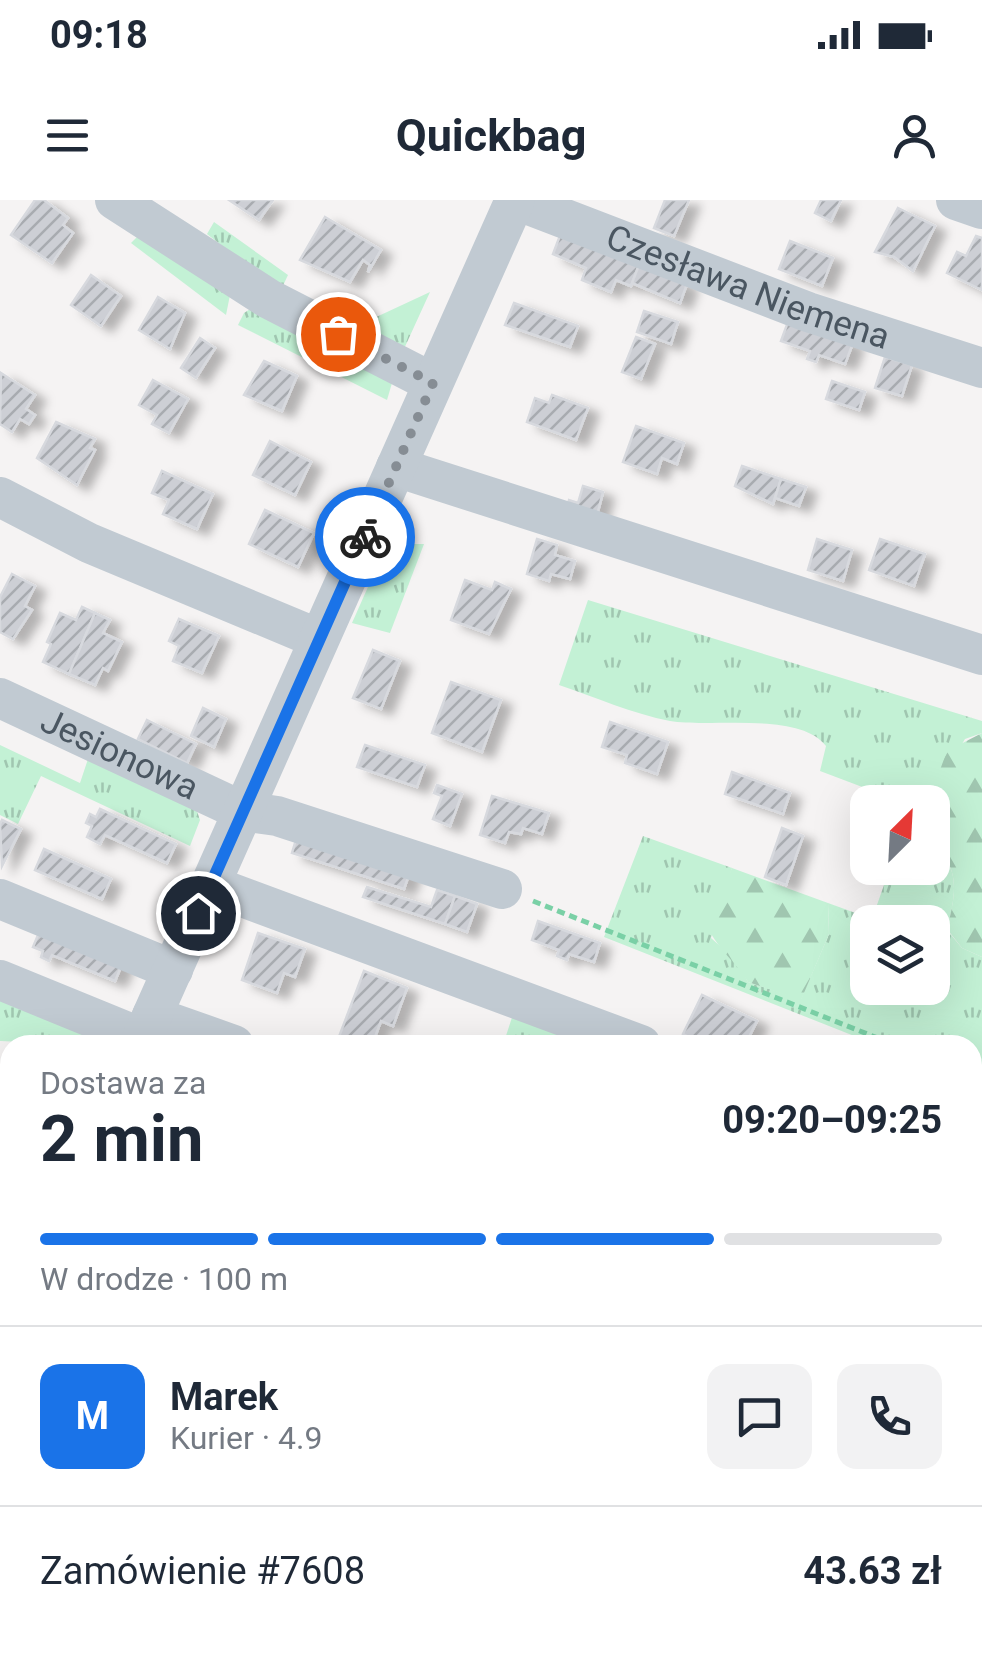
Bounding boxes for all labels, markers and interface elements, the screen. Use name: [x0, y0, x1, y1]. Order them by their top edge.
text: 09:18: [50, 13, 148, 57]
icon: menu: [40, 108, 95, 163]
icon: person: [887, 108, 942, 163]
text: Quickbag: [396, 109, 586, 162]
street label: Czesława Niemena: [601, 217, 895, 358]
pin: [296, 292, 381, 377]
icon: bag: [311, 307, 366, 362]
courier: [315, 487, 415, 587]
icon: bike: [338, 510, 393, 565]
street label: Jesionowa: [34, 700, 205, 809]
north arrow: [850, 785, 950, 885]
map controls: [850, 785, 950, 1005]
pin: [156, 871, 241, 956]
icon: home: [171, 886, 226, 941]
button: layers: [850, 905, 950, 1005]
text: Dostawa za: [40, 1064, 206, 1102]
text: 09:20–09:25: [722, 1098, 942, 1142]
text: 2 min: [40, 1101, 203, 1177]
text: W drodze · 100 m: [40, 1260, 288, 1298]
button: chat: [707, 1364, 812, 1469]
button: phone: [837, 1364, 942, 1469]
text: Marek: [170, 1375, 278, 1419]
text: M: [76, 1394, 109, 1438]
text: Kurier · 4.9: [170, 1419, 322, 1457]
text: Zamówienie #7608: [40, 1549, 365, 1593]
text: 43.63 zł: [803, 1549, 942, 1593]

